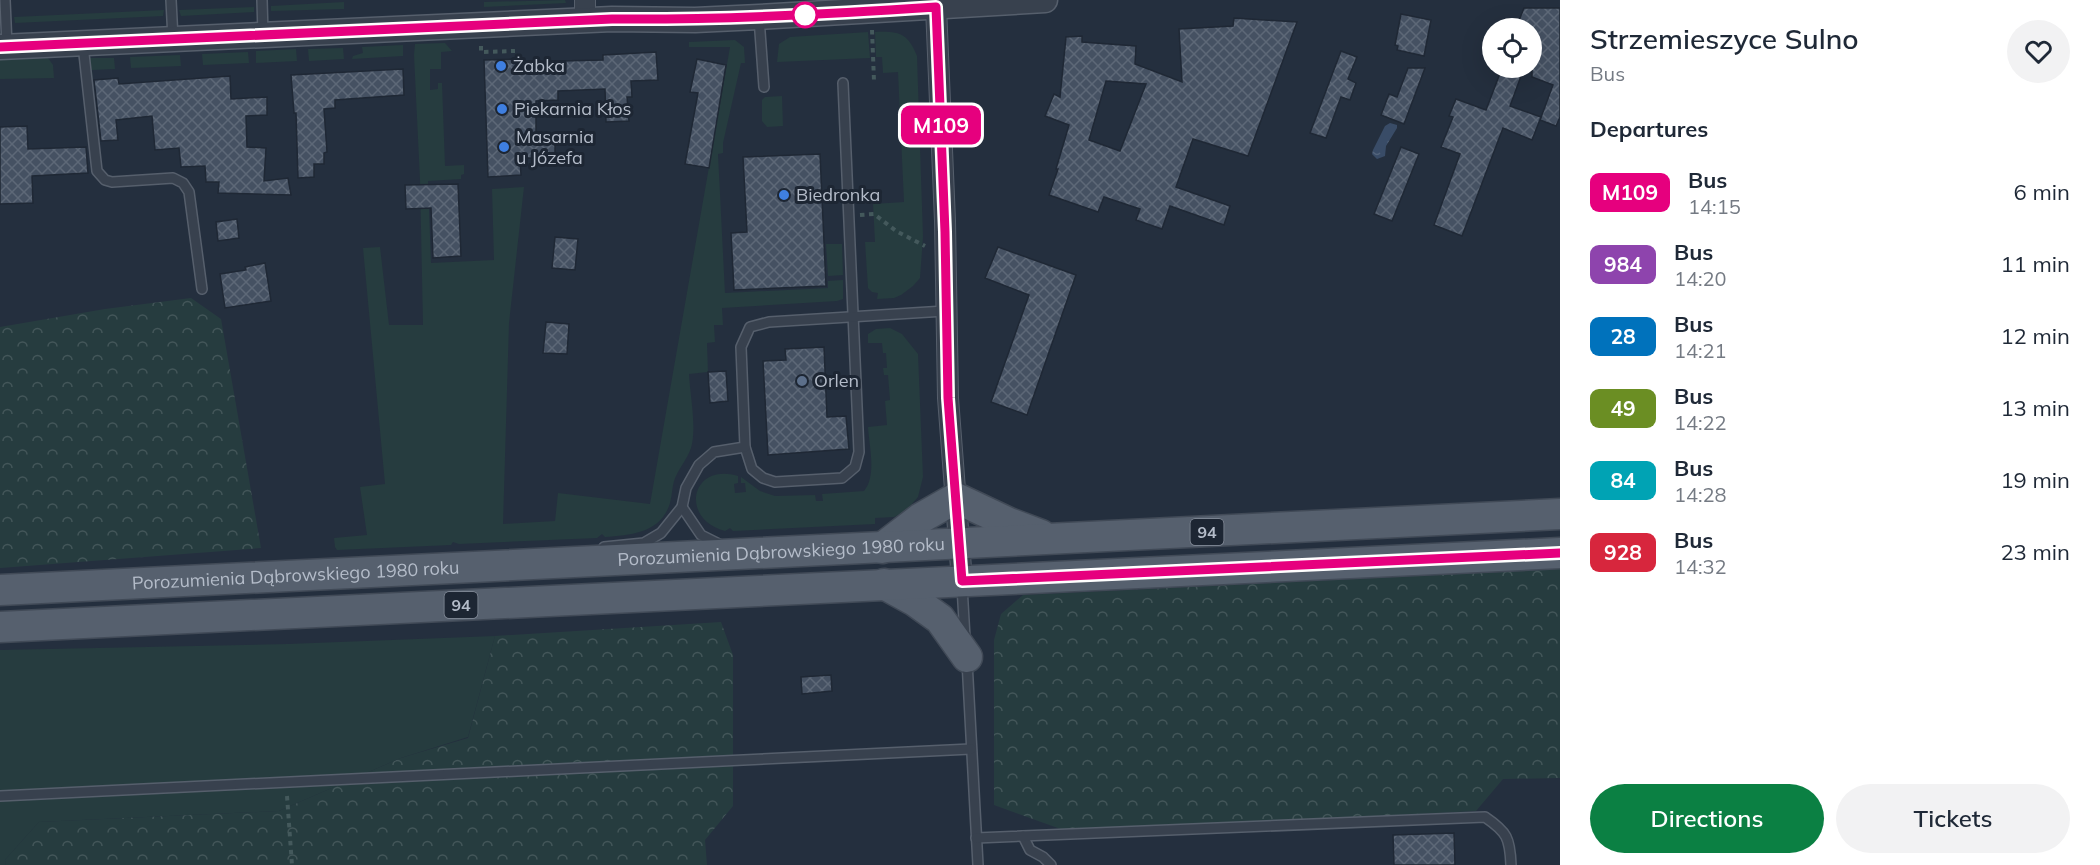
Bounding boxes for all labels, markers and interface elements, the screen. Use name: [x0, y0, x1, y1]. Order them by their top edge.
unlabelled marker: [792, 2, 818, 28]
map controls: [1482, 18, 1542, 78]
button: locate: [1482, 18, 1542, 78]
button: heart: [2007, 20, 2070, 83]
text: Strzemieszyce Sulno: [1590, 21, 1859, 56]
place label: Żabka: [513, 54, 565, 77]
marker: Żabka: [494, 59, 508, 73]
text: Bus: [1590, 61, 1625, 86]
place label: Piekarnia Kłos: [514, 97, 632, 120]
marker: Piekarnia Kłos: [495, 102, 509, 116]
line badge: M109: [899, 106, 983, 144]
text: M109: [913, 112, 969, 138]
text: Departures: [1590, 115, 1708, 143]
place label: Masarnia u Józefa: [516, 125, 594, 169]
marker: Masarnia u Józefa: [497, 140, 511, 154]
text: Bus: [1688, 166, 1727, 194]
text: 6 min: [2014, 178, 2070, 206]
text: M109: [1602, 179, 1658, 205]
place label: Biedronka: [796, 183, 880, 206]
marker: Biedronka: [777, 188, 791, 202]
text: 14:15: [1688, 194, 1741, 219]
text: Bus: [1674, 238, 1713, 266]
text: 11 min: [2000, 250, 2070, 278]
text: 984: [1604, 251, 1642, 277]
text: 14:20: [1674, 266, 1727, 291]
text: Bus: [1674, 310, 1713, 338]
text: 12 min: [2000, 322, 2070, 350]
text: 28: [1610, 323, 1636, 349]
text: 14:21: [1674, 338, 1727, 363]
place label: Orlen: [814, 369, 859, 392]
marker: Orlen: [795, 374, 809, 388]
text: Bus: [1674, 382, 1713, 410]
text: 13 min: [2000, 394, 2070, 422]
text: 49: [1610, 395, 1636, 421]
text: 14:22: [1674, 410, 1727, 435]
text: Bus: [1674, 454, 1713, 482]
text: 19 min: [2000, 466, 2070, 494]
text: 84: [1610, 467, 1636, 493]
text: 14:28: [1674, 482, 1727, 507]
road number: 94: [1190, 519, 1224, 545]
text: Bus: [1674, 526, 1713, 554]
street label: Porozumienia Dąbrowskiego 1980 roku: [617, 532, 945, 571]
text: 23 min: [2000, 538, 2070, 566]
text: 928: [1604, 539, 1642, 565]
text: 14:32: [1674, 554, 1727, 579]
street label: Porozumienia Dąbrowskiego 1980 roku: [131, 556, 460, 595]
road number: 94: [444, 592, 478, 618]
button: Directions: [1590, 784, 1824, 853]
button: Tickets: [1836, 784, 2070, 853]

